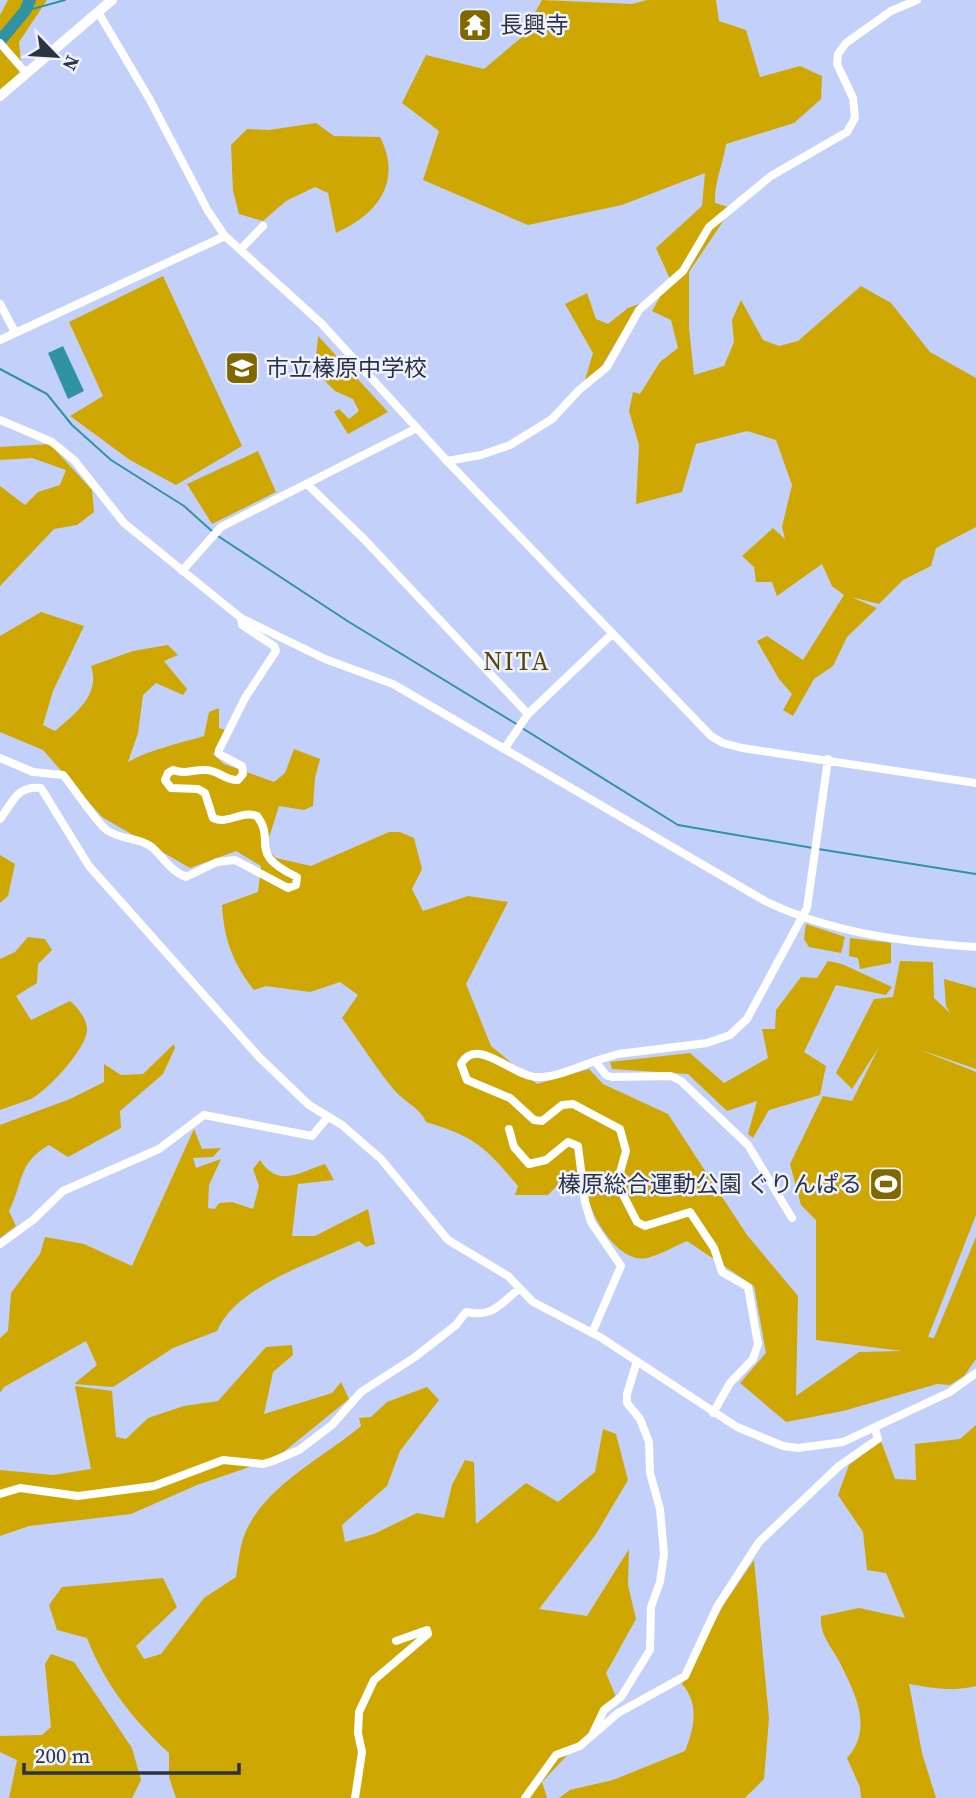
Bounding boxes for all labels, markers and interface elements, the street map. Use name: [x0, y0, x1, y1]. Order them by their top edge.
temple icon: 長興寺: [456, 6, 494, 44]
place label: 長興寺: [500, 9, 569, 41]
north arrow: [21, 21, 91, 91]
text: N: [57, 51, 86, 75]
school or university icon: 市立榛原中学校: [223, 349, 261, 387]
place label: 市立榛原中学校: [266, 352, 427, 384]
district label: NITA: [483, 643, 551, 679]
sports icon: 榛原総合運動公園 ぐりんぱる: [867, 1165, 905, 1203]
place label: 榛原総合運動公園 ぐりんぱる: [558, 1168, 862, 1200]
scale bar: [24, 1731, 240, 1775]
text: 200 m: [35, 1741, 90, 1770]

